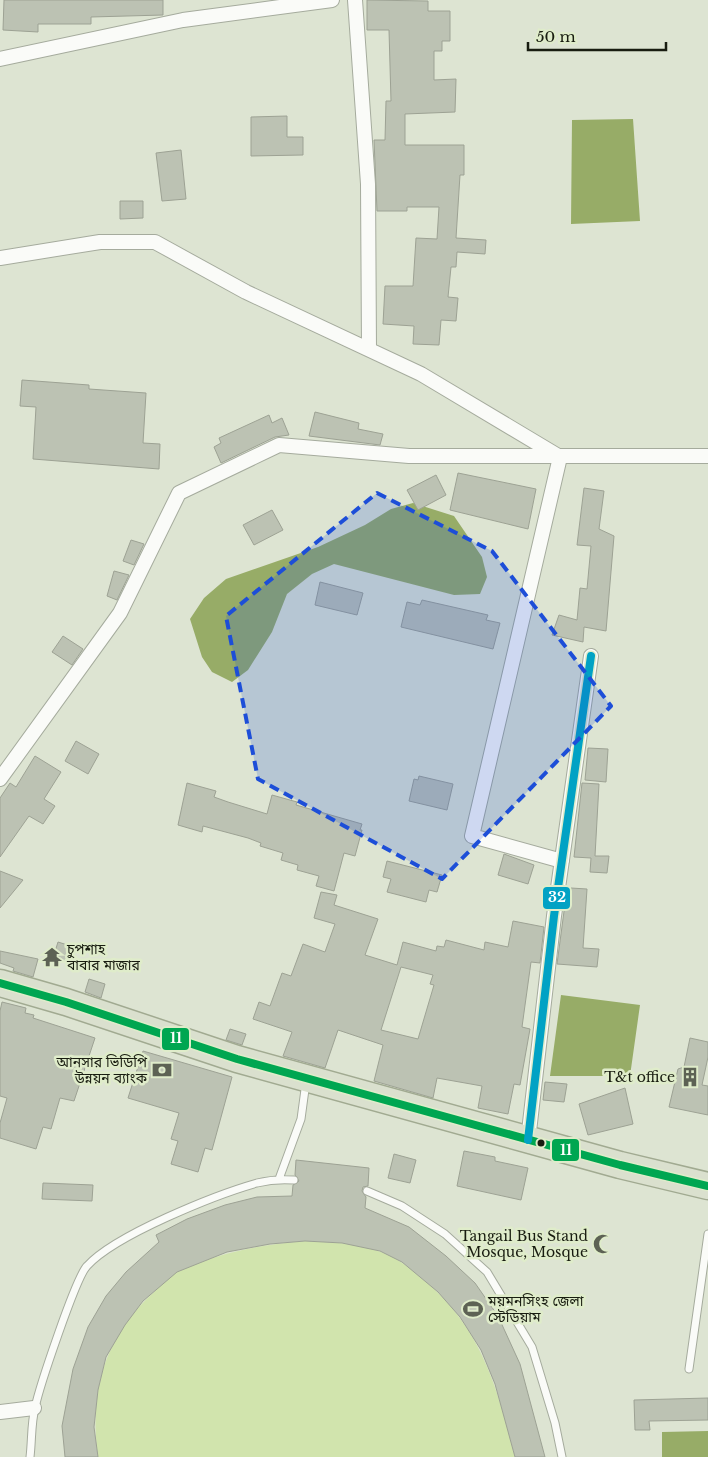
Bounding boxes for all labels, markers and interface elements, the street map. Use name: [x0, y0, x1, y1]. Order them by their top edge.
scale bar: [528, 20, 666, 52]
text: 50 m: [536, 27, 576, 46]
line badge: 32: [542, 886, 571, 910]
text: 32: [548, 888, 566, 906]
place label: চুপশাহ বাবার মাজার: [66, 940, 141, 974]
temple icon: চুপশাহ বাবার মাজার: [41, 946, 63, 968]
line badge: 11: [161, 1027, 190, 1051]
text: 11: [170, 1029, 182, 1047]
place label: আনসার ভিডিপি উন্নয়ন ব্যাংক: [56, 1053, 148, 1087]
bank icon: আনসার ভিডিপি উন্নয়ন ব্যাংক: [151, 1059, 173, 1081]
building icon: T&t office: [679, 1066, 701, 1088]
place label: T&t office: [604, 1068, 675, 1086]
unlabelled marker: [536, 1138, 546, 1148]
line badge: 11: [551, 1138, 580, 1162]
text: 11: [560, 1141, 572, 1159]
place label: Tangail Bus Stand Mosque, Mosque: [460, 1227, 589, 1261]
mosque icon: Tangail Bus Stand Mosque, Mosque: [592, 1233, 614, 1255]
place label: ময়মনসিংহ জেলা স্টেডিয়াম: [487, 1292, 584, 1326]
sports icon: ময়মনসিংহ জেলা স্টেডিয়াম: [462, 1298, 484, 1320]

